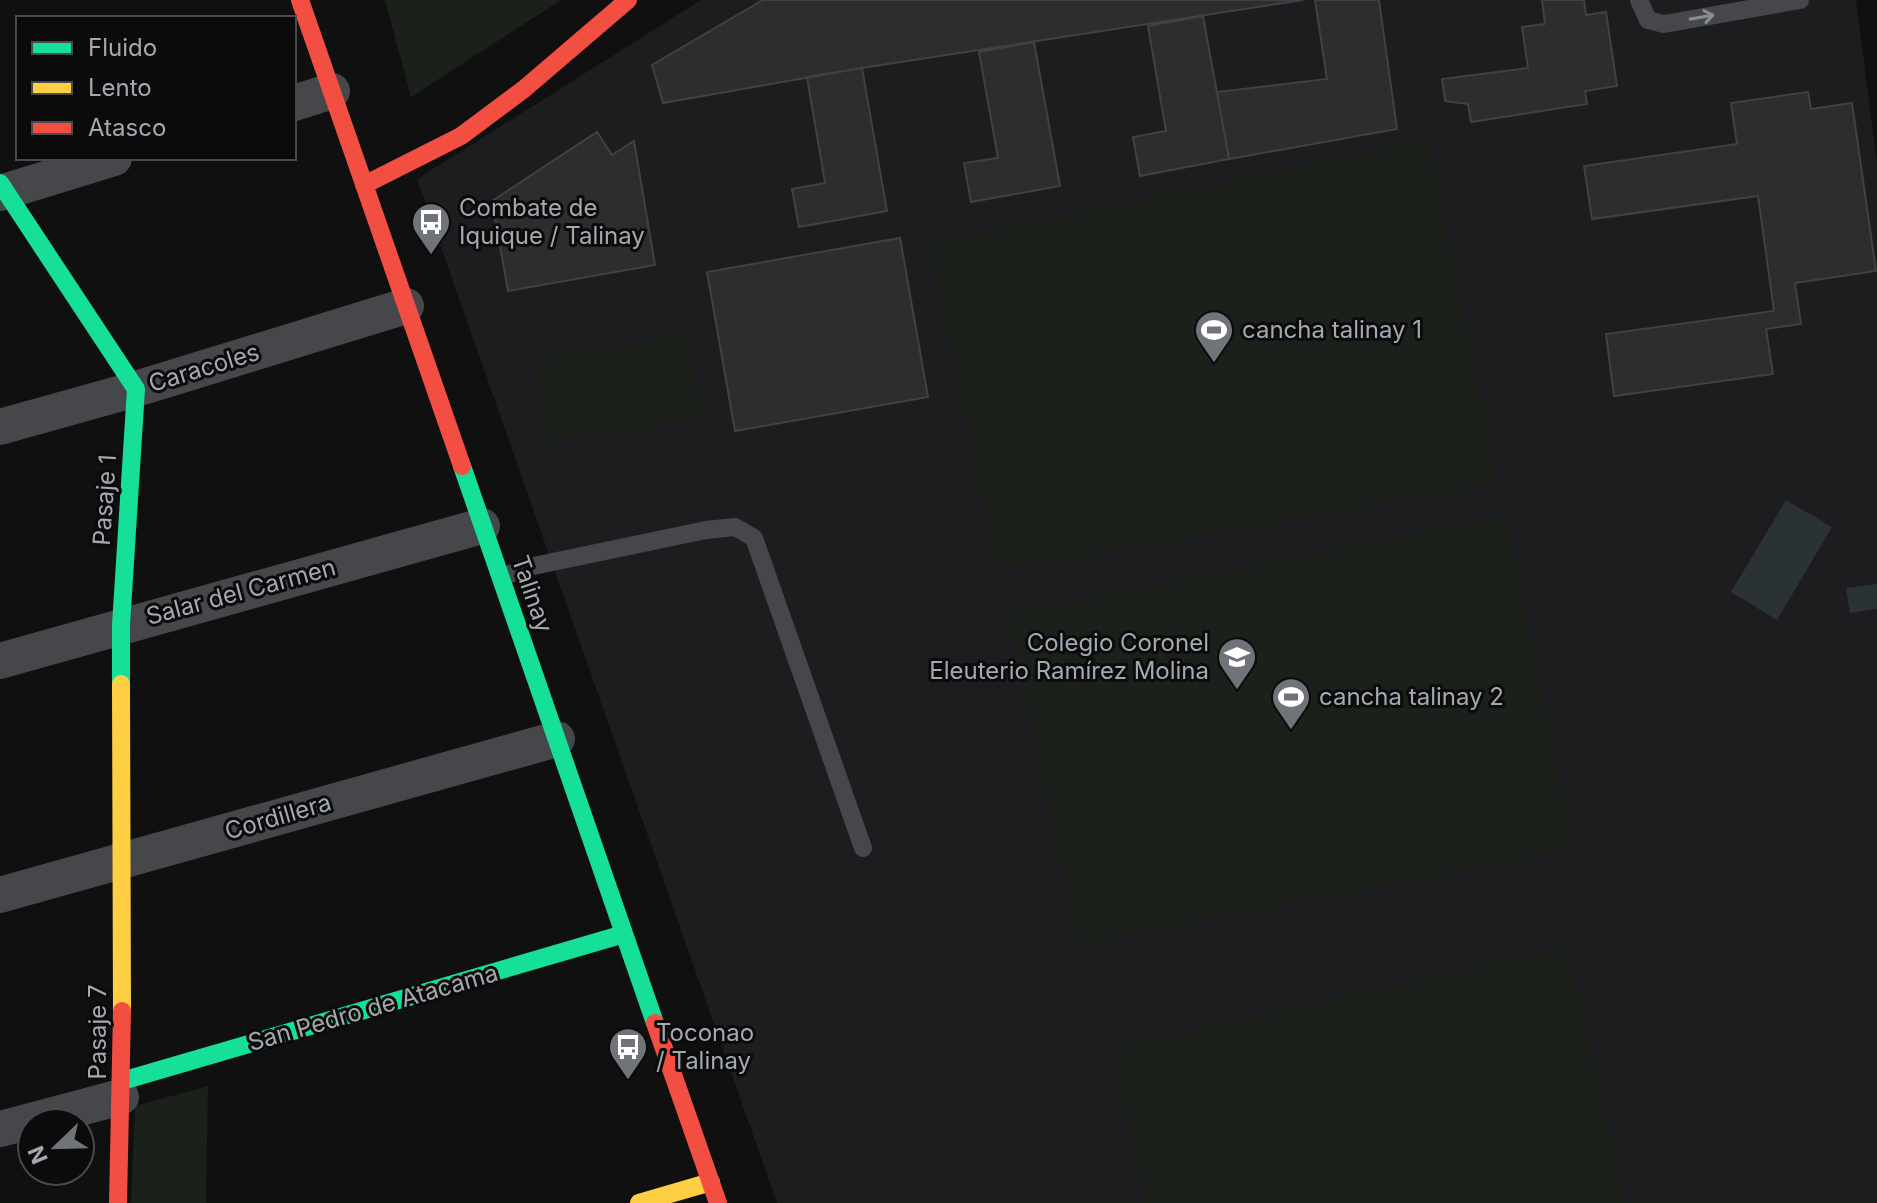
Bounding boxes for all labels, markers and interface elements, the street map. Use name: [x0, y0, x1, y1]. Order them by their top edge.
one-way arrow: [1689, 8, 1715, 23]
legend: [16, 16, 296, 160]
text: Fluido: [88, 33, 157, 62]
text: Lento: [88, 73, 152, 102]
text: Atasco: [88, 113, 166, 142]
place label: Combate de Iquique / Talinay: [459, 193, 645, 250]
bus stop icon: Combate de Iquique / Talinay: [410, 201, 452, 256]
sports icon: cancha talinay 1: [1193, 309, 1235, 364]
place label: cancha talinay 1: [1242, 315, 1422, 344]
street label: Caracoles: [145, 337, 263, 398]
street label: Pasaje 1: [87, 453, 122, 546]
street label: Talinay: [506, 551, 559, 636]
street label: Salar del Carmen: [143, 552, 339, 631]
place label: Colegio Coronel Eleuterio Ramírez Molina: [929, 628, 1209, 685]
school or university icon: Colegio Coronel Eleuterio Ramírez Molina: [1216, 636, 1258, 691]
sports icon: cancha talinay 2: [1270, 676, 1312, 731]
place label: cancha talinay 2: [1319, 682, 1504, 711]
street label: Cordillera: [221, 788, 334, 846]
street label: San Pedro de Atacama: [245, 958, 501, 1057]
street label: Pasaje 7: [83, 984, 112, 1080]
place label: Toconao / Talinay: [656, 1018, 754, 1075]
bus stop icon: Toconao / Talinay: [607, 1026, 649, 1081]
north arrow: [16, 1107, 96, 1187]
text: N: [22, 1142, 53, 1168]

